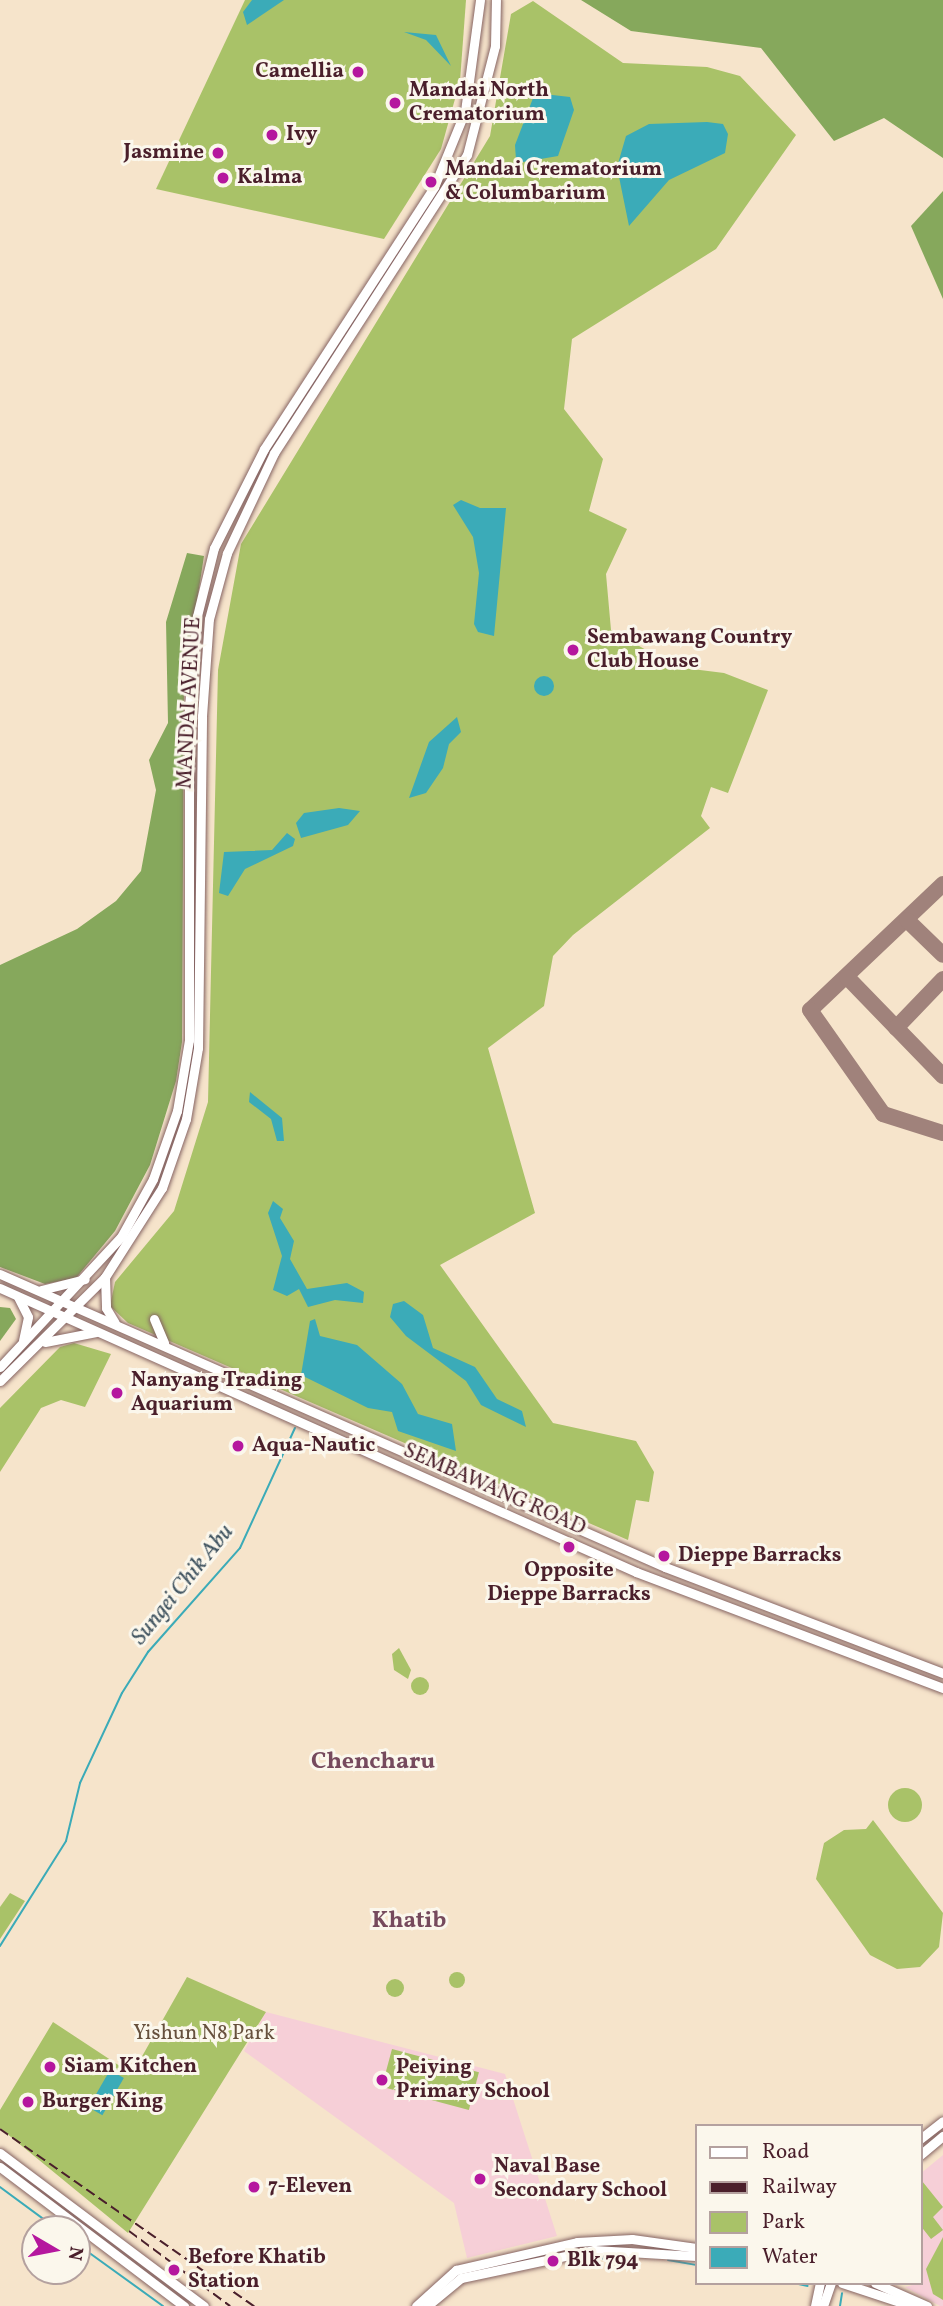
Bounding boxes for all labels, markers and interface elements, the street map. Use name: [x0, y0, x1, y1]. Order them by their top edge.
place label: Camellia: [255, 59, 344, 85]
marker: Camellia: [350, 64, 366, 80]
place label: Mandai North Crematorium: [409, 78, 549, 128]
marker: Mandai North Crematorium: [387, 95, 403, 111]
place label: Ivy: [286, 122, 317, 148]
marker: Ivy: [264, 127, 280, 143]
place label: Jasmine: [123, 140, 204, 166]
marker: Jasmine: [210, 145, 226, 161]
place label: Mandai Crematorium & Columbarium: [445, 157, 662, 207]
place label: Kalma: [237, 165, 303, 191]
marker: Kalma: [215, 170, 231, 186]
marker: Mandai Crematorium & Columbarium: [423, 174, 439, 190]
street label: MANDAI AVENUE: [173, 616, 207, 790]
place label: Sembawang Country Club House: [587, 625, 792, 675]
marker: Sembawang Country Club House: [565, 642, 581, 658]
place label: Nanyang Trading Aquarium: [131, 1368, 303, 1418]
marker: Nanyang Trading Aquarium: [109, 1385, 125, 1401]
place label: Aqua-Nautic: [252, 1433, 375, 1459]
marker: Aqua-Nautic: [230, 1438, 246, 1454]
street label: SEMBAWANG ROAD: [399, 1438, 589, 1542]
water label: Sungei Chik Abu: [126, 1519, 240, 1651]
marker: Opposite Dieppe Barracks: [561, 1539, 577, 1555]
place label: Dieppe Barracks: [678, 1543, 841, 1569]
marker: Dieppe Barracks: [656, 1548, 672, 1564]
place label: Opposite Dieppe Barracks: [487, 1558, 651, 1608]
district label: Chencharu: [311, 1749, 435, 1777]
district label: Khatib: [372, 1907, 446, 1935]
park label: Yishun N8 Park: [133, 2021, 275, 2047]
place label: Siam Kitchen: [64, 2054, 197, 2080]
place label: Peiying Primary School: [396, 2055, 550, 2105]
marker: Siam Kitchen: [42, 2059, 58, 2075]
marker: Peiying Primary School: [374, 2072, 390, 2088]
place label: Burger King: [42, 2089, 163, 2115]
marker: Burger King: [20, 2094, 36, 2110]
legend: [694, 2124, 922, 2285]
text: Road: [762, 2138, 809, 2167]
place label: Naval Base Secondary School: [494, 2154, 668, 2204]
marker: Naval Base Secondary School: [472, 2171, 488, 2187]
text: Railway: [762, 2173, 837, 2202]
place label: 7-Eleven: [268, 2174, 352, 2200]
marker: 7-Eleven: [246, 2179, 262, 2195]
text: Park: [762, 2208, 805, 2237]
north arrow: [21, 2215, 91, 2285]
text: Water: [762, 2243, 818, 2272]
text: N: [61, 2244, 89, 2262]
place label: Before Khatib Station: [188, 2245, 326, 2295]
place label: Blk 794: [567, 2248, 639, 2274]
marker: Blk 794: [545, 2253, 561, 2269]
marker: Before Khatib Station: [166, 2262, 182, 2278]

